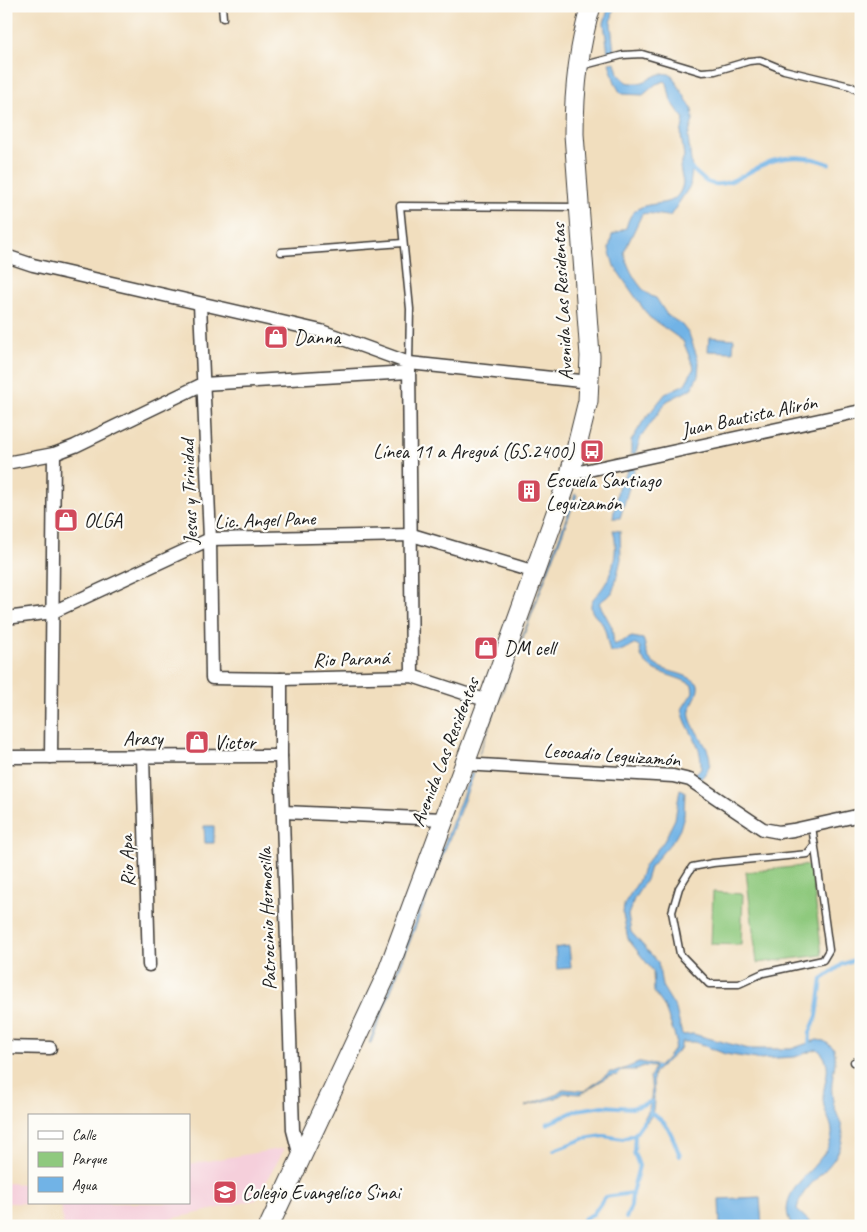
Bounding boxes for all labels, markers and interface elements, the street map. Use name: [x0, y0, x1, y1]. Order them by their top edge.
street label: Avenida Las Residentas: [545, 221, 579, 381]
shop icon: Danna: [263, 324, 289, 350]
place label: Danna: [294, 325, 342, 350]
street label: Juan Bautista Alirón: [678, 389, 820, 443]
street label: Jesus y Trinidad: [175, 436, 203, 546]
bus stop icon: Línea 11 a Areguá (GS.2400): [579, 438, 605, 464]
place label: Línea 11 a Areguá (GS.2400): [373, 439, 575, 464]
place label: Escuela Santiago Leguizamón: [546, 468, 662, 516]
building icon: Escuela Santiago Leguizamón: [516, 478, 542, 504]
street label: Lic. Angel Pane: [214, 506, 317, 534]
shop icon: OLGA: [53, 507, 79, 533]
place label: OLGA: [84, 508, 123, 533]
shop icon: DM cell: [473, 635, 499, 661]
place label: DM cell: [504, 636, 559, 661]
street label: Rio Paraná: [312, 645, 392, 673]
street label: Avenida Las Residentas: [405, 672, 486, 830]
street label: Arasy: [123, 726, 165, 751]
shop icon: Victor: [184, 729, 210, 755]
place label: Victor: [214, 730, 257, 755]
street label: Leocadio Leguizamón: [543, 738, 682, 772]
street label: Rio Apa: [114, 833, 140, 888]
street label: Patrocinio Hermosilla: [252, 845, 282, 991]
legend: [28, 1114, 190, 1204]
text: Calle: [72, 1126, 97, 1145]
text: Parque: [72, 1150, 108, 1169]
text: Agua: [72, 1176, 97, 1195]
school or university icon: Colegio Evangelico Sinai: [212, 1179, 238, 1205]
place label: Colegio Evangelico Sinai: [242, 1180, 402, 1205]

